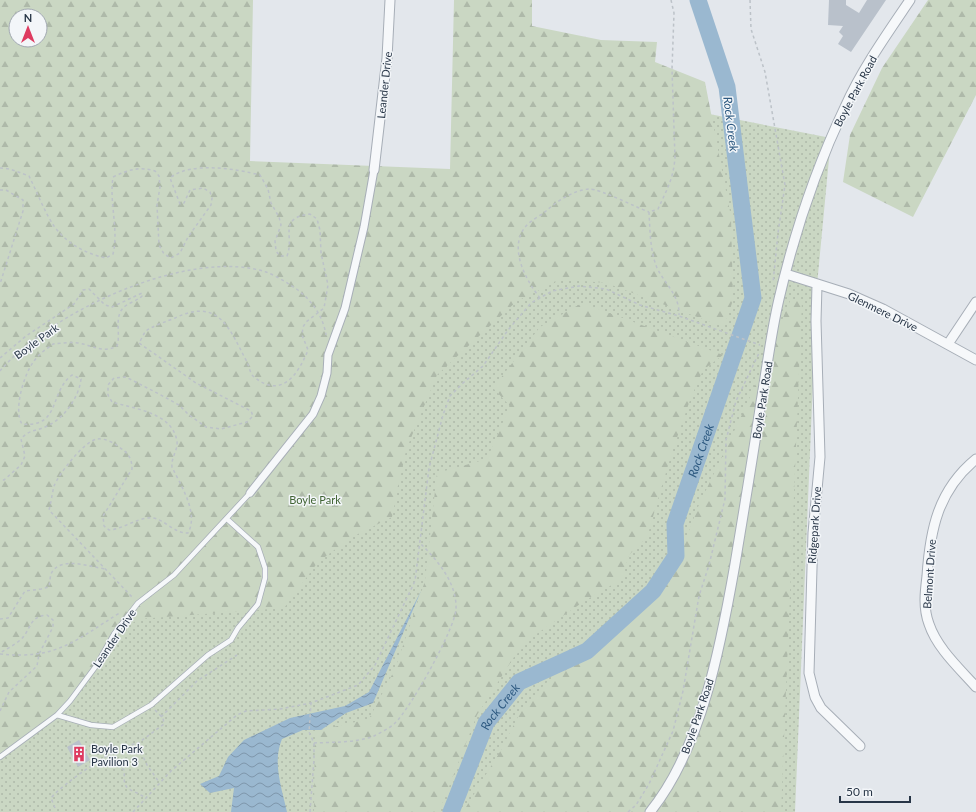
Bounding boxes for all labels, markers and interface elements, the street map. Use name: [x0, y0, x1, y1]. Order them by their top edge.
north arrow: [8, 8, 48, 48]
text: N: [24, 11, 32, 24]
street label: Leander Drive: [374, 51, 394, 119]
street label: Boyle Park Road: [831, 53, 879, 129]
water label: Rock Creek: [720, 96, 742, 153]
street label: Glenmere Drive: [846, 288, 920, 334]
street label: Boyle Park: [11, 320, 61, 361]
street label: Boyle Park Road: [749, 360, 775, 440]
water label: Rock Creek: [684, 421, 717, 479]
street label: Ridgepark Drive: [805, 486, 823, 564]
park label: Boyle Park: [289, 493, 341, 506]
street label: Belmont Drive: [920, 539, 938, 609]
street label: Leander Drive: [90, 606, 138, 670]
street label: Boyle Park Road: [678, 677, 716, 755]
water label: Rock Creek: [477, 680, 523, 732]
place label: Boyle Park Pavilion 3: [91, 742, 143, 768]
building icon: Boyle Park Pavilion 3: [70, 745, 88, 763]
scale bar: [840, 778, 910, 804]
text: 50 m: [846, 784, 873, 799]

